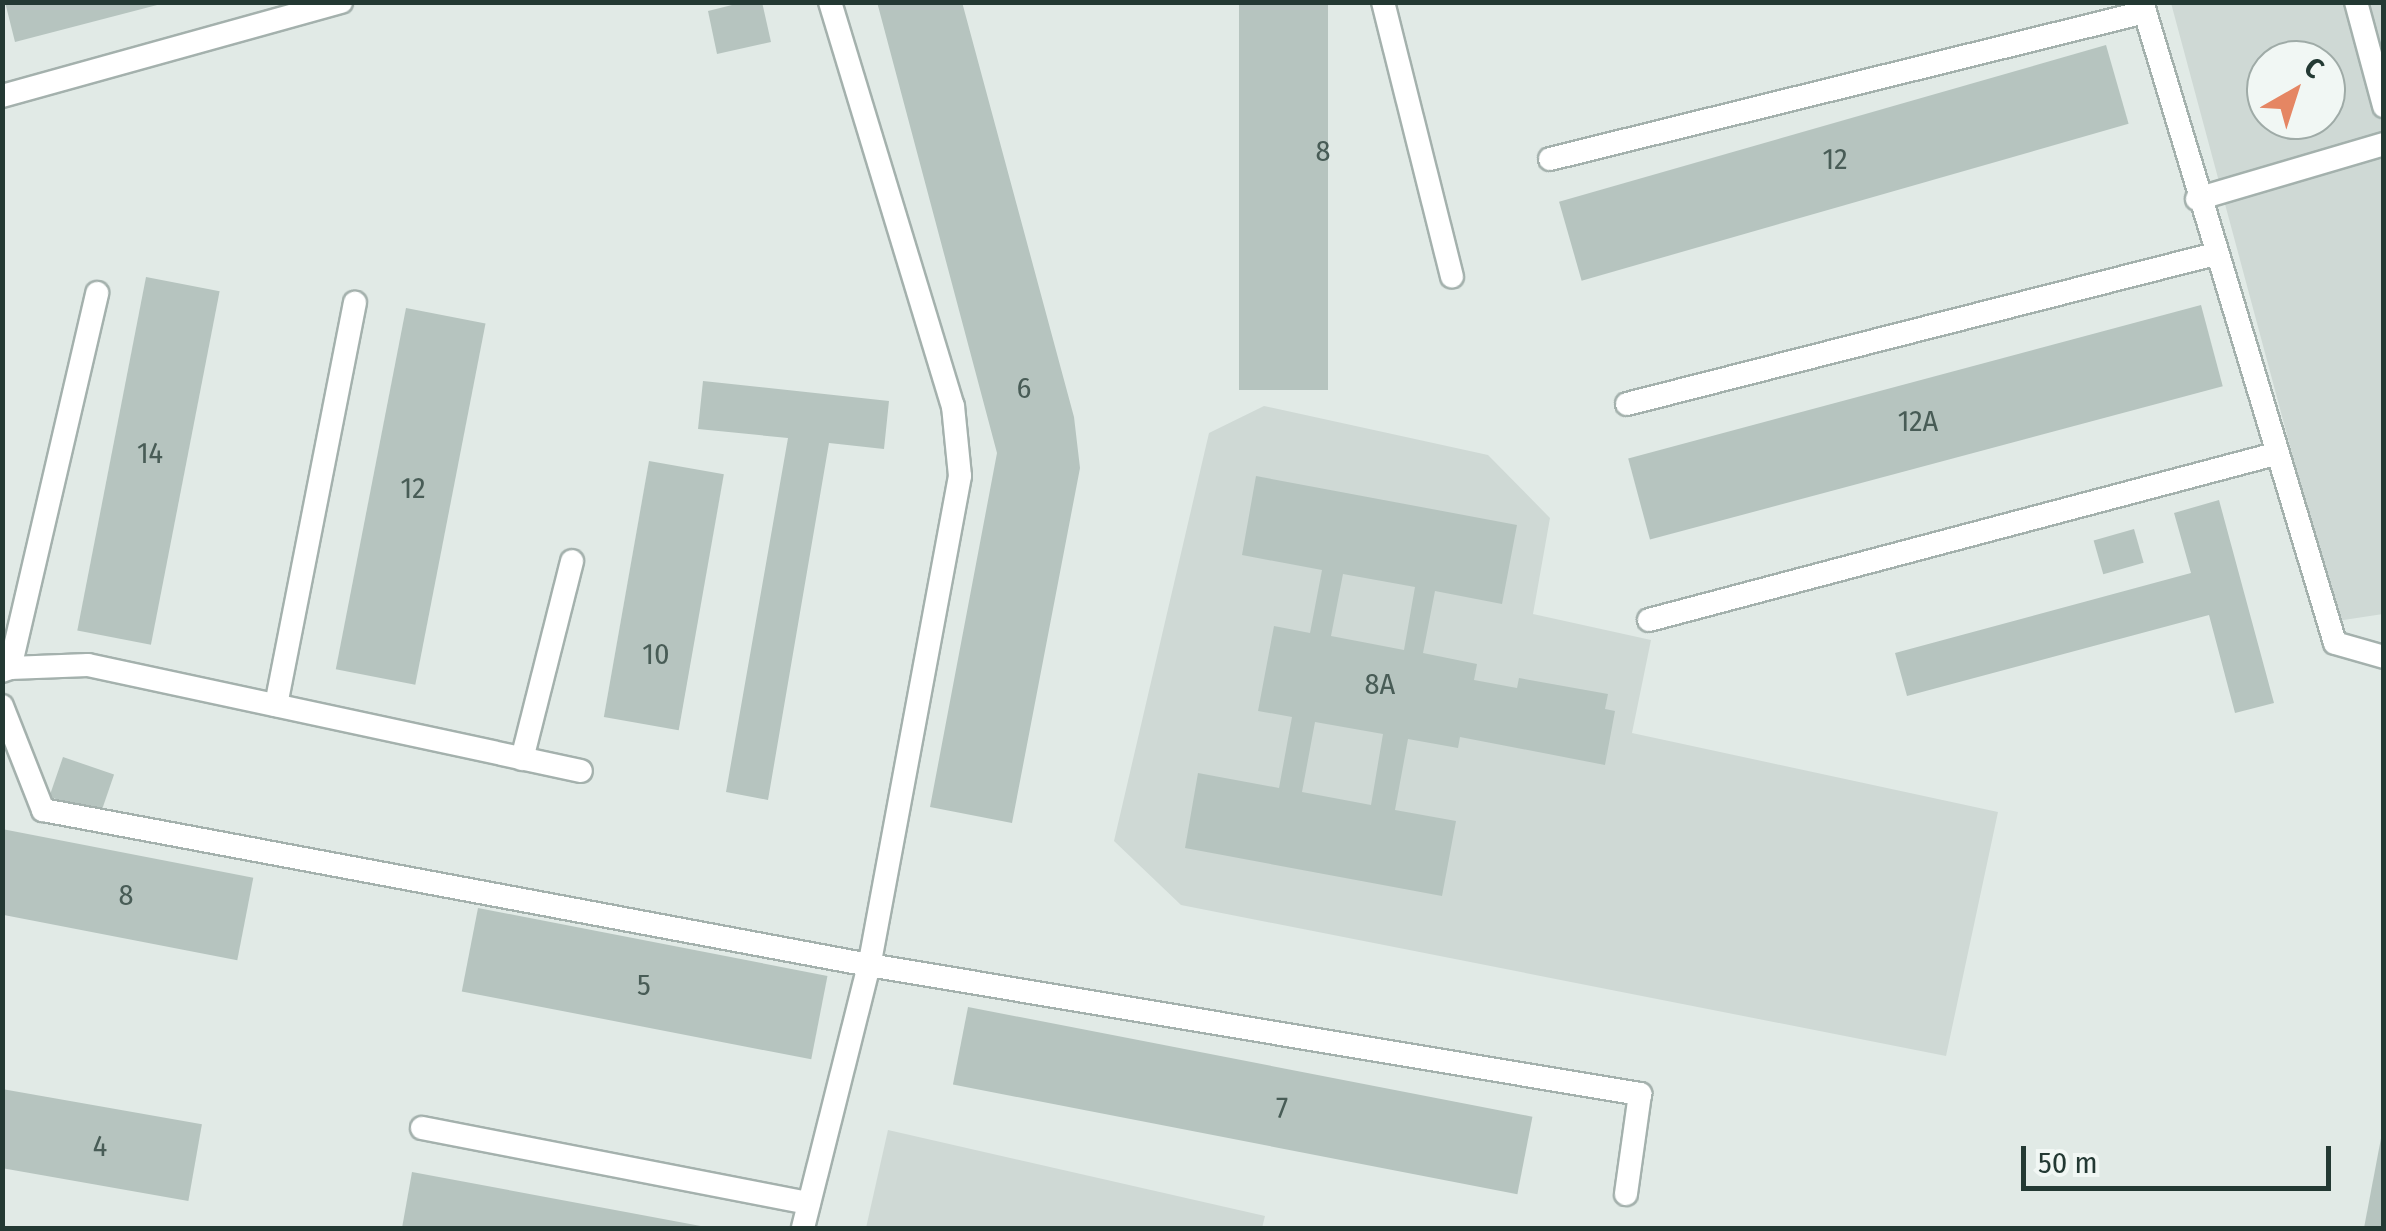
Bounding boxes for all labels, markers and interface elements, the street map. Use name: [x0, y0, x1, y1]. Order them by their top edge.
north arrow: [2246, 40, 2346, 140]
text: С: [2298, 50, 2330, 85]
house number: 8: [1316, 133, 1330, 169]
house number: 12: [1823, 141, 1847, 177]
house number: 6: [1017, 370, 1031, 406]
house number: 12А: [1898, 403, 1938, 439]
house number: 14: [137, 435, 163, 471]
house number: 12: [401, 470, 425, 506]
house number: 10: [642, 636, 670, 672]
house number: 8А: [1365, 666, 1395, 702]
house number: 8: [119, 877, 133, 913]
house number: 5: [637, 967, 651, 1003]
house number: 7: [1276, 1090, 1288, 1126]
scale bar: [2026, 1126, 2336, 1188]
house number: 4: [93, 1128, 107, 1164]
text: 50 m: [2038, 1145, 2098, 1181]

